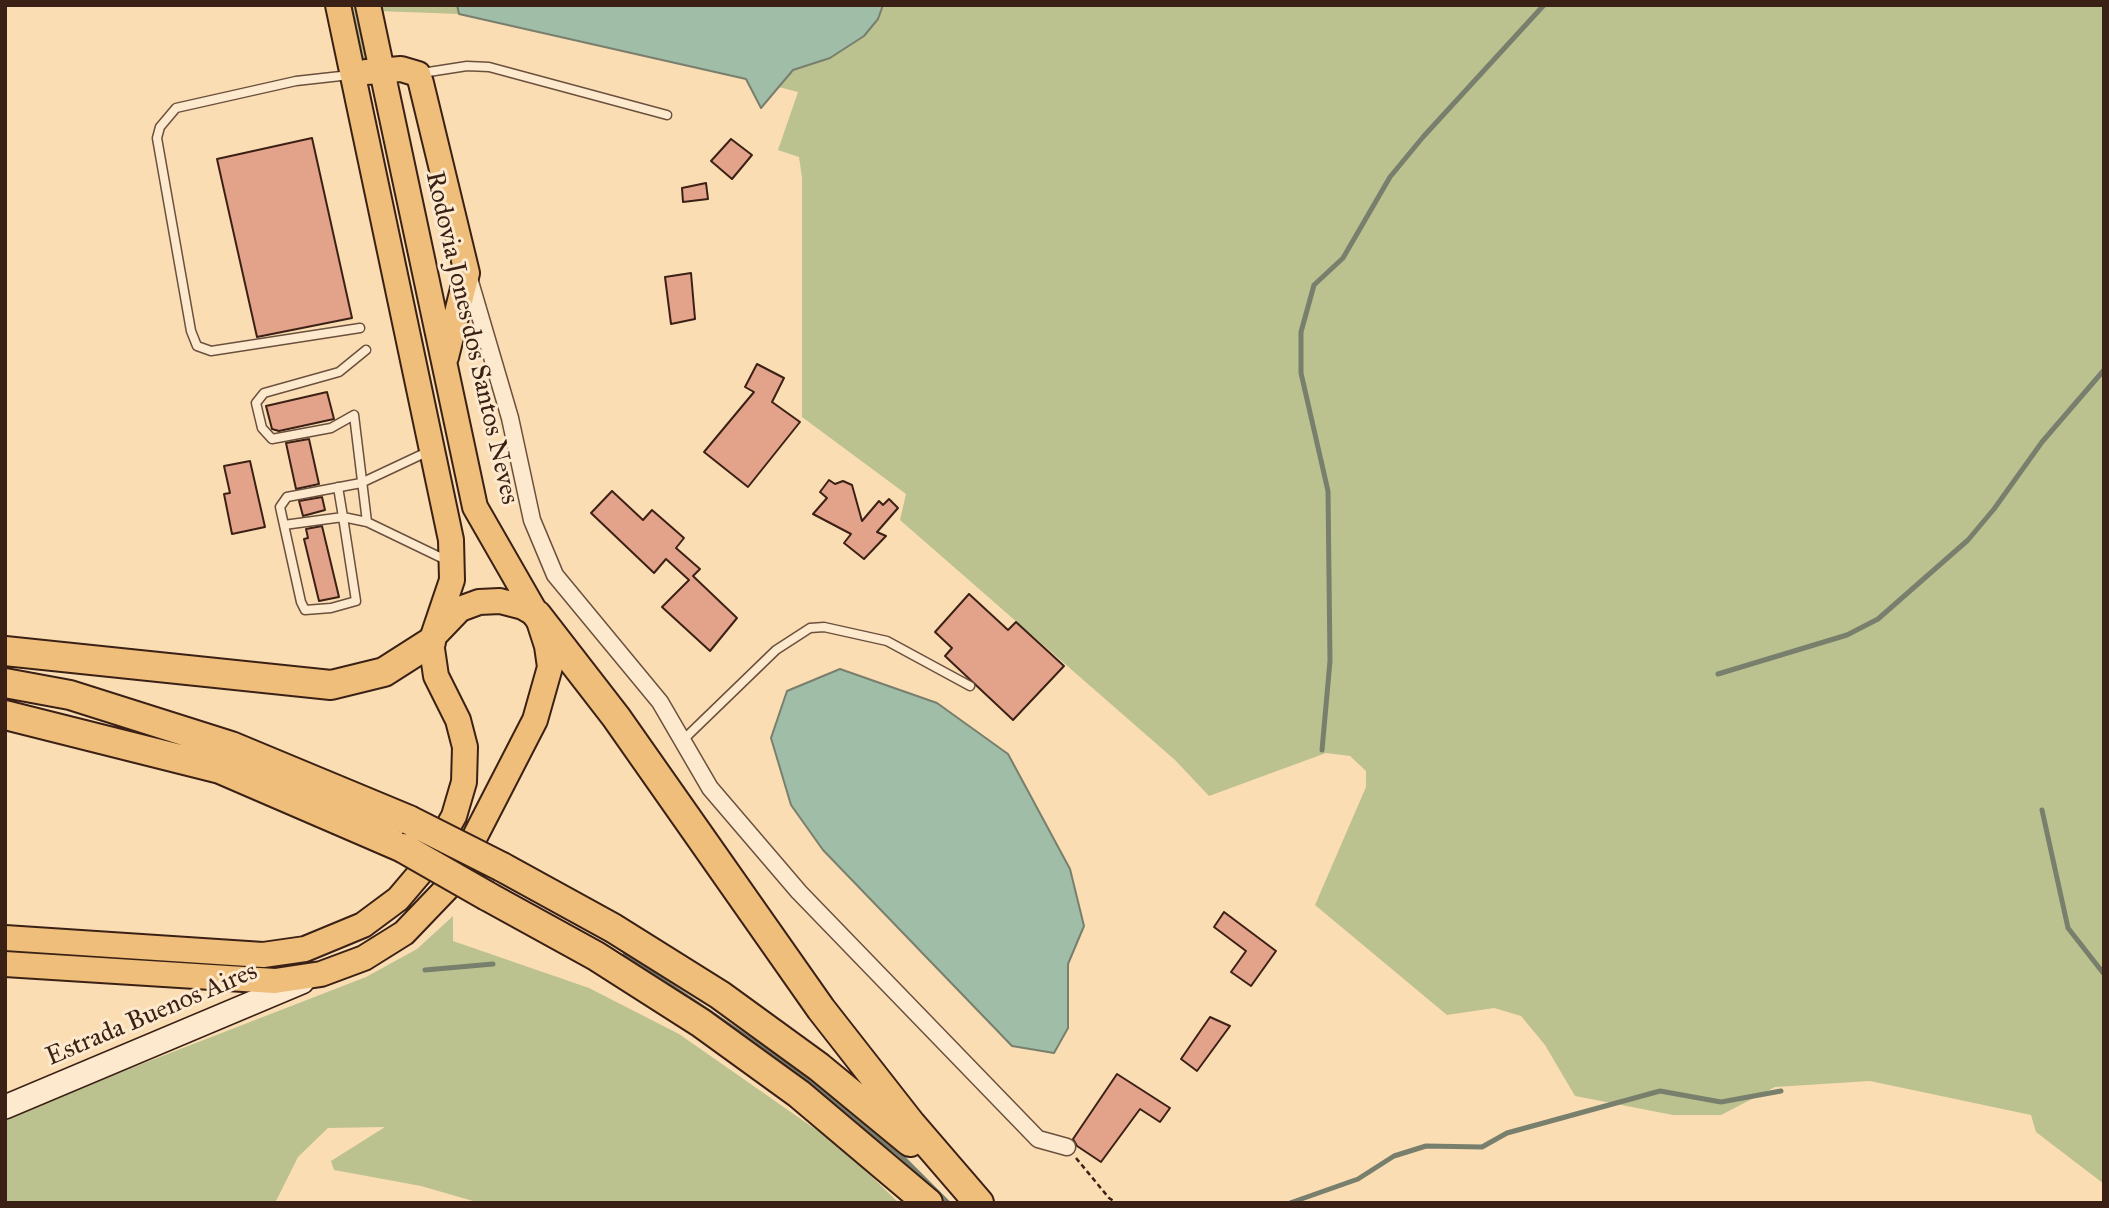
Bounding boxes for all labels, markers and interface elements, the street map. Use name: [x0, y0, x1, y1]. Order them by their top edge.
street label: Rodovia Jones dos Santos Neves: [417, 168, 525, 508]
street label: Estrada Buenos Aires: [42, 956, 262, 1074]

